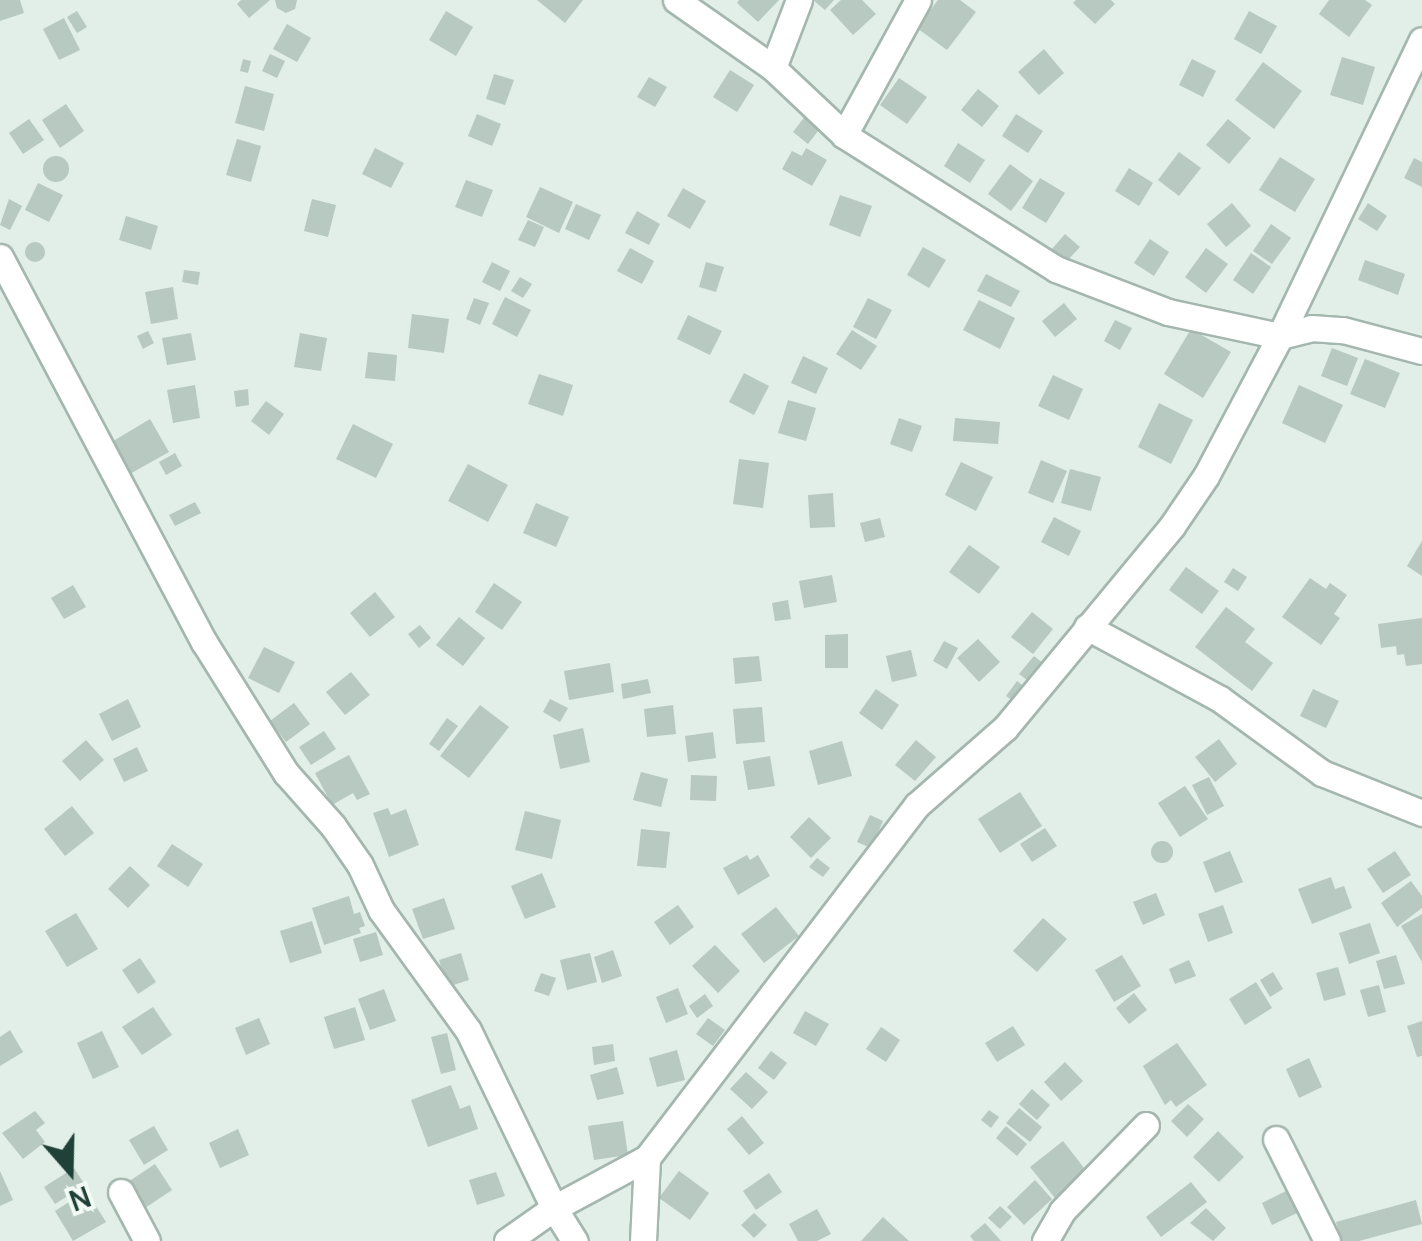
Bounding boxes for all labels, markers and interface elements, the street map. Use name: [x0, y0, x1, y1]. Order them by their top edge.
north arrow: [20, 1121, 120, 1221]
text: N: [64, 1178, 96, 1220]

